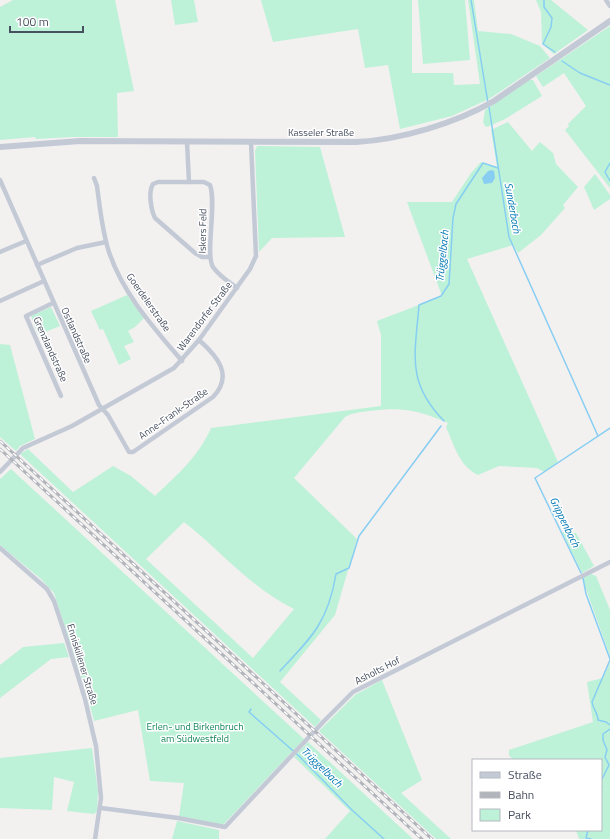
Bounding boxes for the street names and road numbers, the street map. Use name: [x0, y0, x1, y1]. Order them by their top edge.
street label: Kasseler Straße: [288, 125, 354, 140]
street label: Iskers Feld: [195, 208, 210, 254]
street label: Goerdelerstraße: [123, 270, 174, 335]
street label: Warendorfer Straße: [173, 278, 236, 354]
street label: Ostlandstraße: [57, 305, 96, 366]
street label: Grenzlandstraße: [29, 314, 72, 384]
street label: Anne-Frank-Straße: [136, 384, 211, 443]
street label: Enniskillener Straße: [63, 622, 102, 706]
street label: Asholts Hof: [352, 652, 403, 688]

